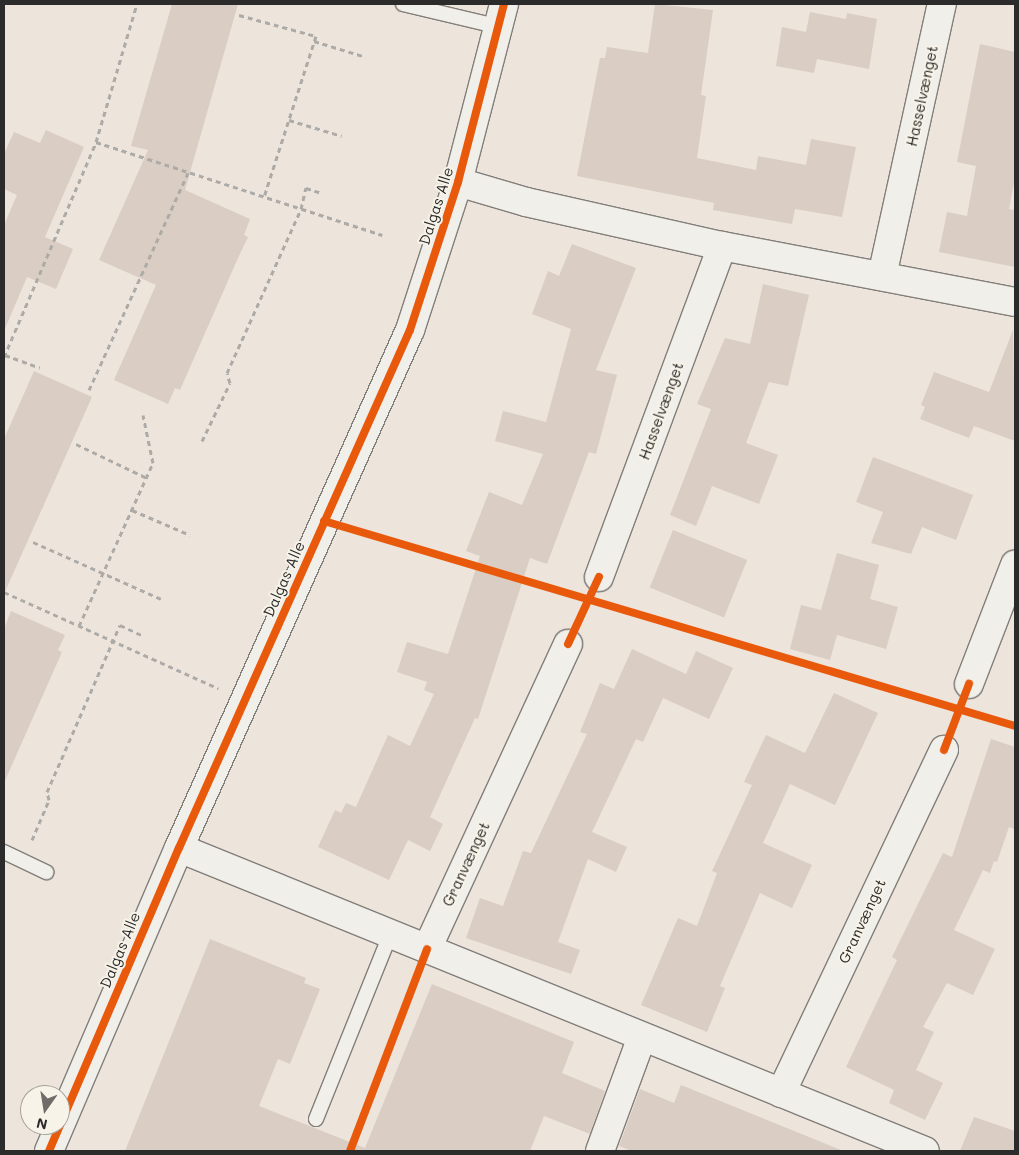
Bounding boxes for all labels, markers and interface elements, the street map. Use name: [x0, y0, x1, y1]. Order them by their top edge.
street label: Hasselvænget: [903, 44, 941, 148]
street label: Dalgas Alle: [415, 165, 457, 247]
street label: Hasselvænget: [635, 360, 687, 462]
street label: Dalgas Alle: [259, 538, 309, 620]
street label: Granvænget: [439, 819, 493, 909]
street label: Granvænget: [835, 876, 889, 966]
street label: Dalgas Alle: [96, 909, 144, 991]
north arrow: [20, 1085, 70, 1135]
text: N: [34, 1114, 49, 1135]

